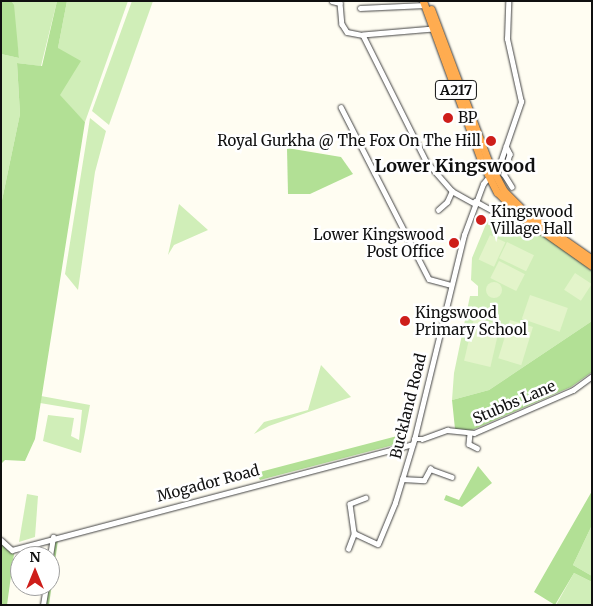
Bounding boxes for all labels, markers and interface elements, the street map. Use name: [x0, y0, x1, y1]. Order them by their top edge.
road number: A217: [435, 78, 477, 102]
place label: BP: [458, 109, 477, 127]
marker: BP: [442, 112, 454, 124]
place label: Royal Gurkha @ The Fox On The Hill: [217, 132, 481, 150]
marker: Royal Gurkha @ The Fox On The Hill: [485, 135, 497, 147]
district label: Lower Kingswood: [374, 155, 536, 177]
place label: Kingswood Village Hall: [491, 202, 573, 237]
marker: Kingswood Village Hall: [475, 214, 487, 226]
place label: Lower Kingswood Post Office: [313, 225, 444, 260]
marker: Lower Kingswood Post Office: [448, 237, 460, 249]
place label: Kingswood Primary School: [415, 303, 527, 338]
marker: Kingswood Primary School: [399, 315, 411, 327]
street label: Buckland Road: [386, 351, 430, 461]
street label: Stubbs Lane: [470, 376, 558, 428]
street label: Mogador Road: [155, 461, 261, 505]
north arrow: [10, 546, 60, 596]
text: N: [29, 548, 41, 566]

